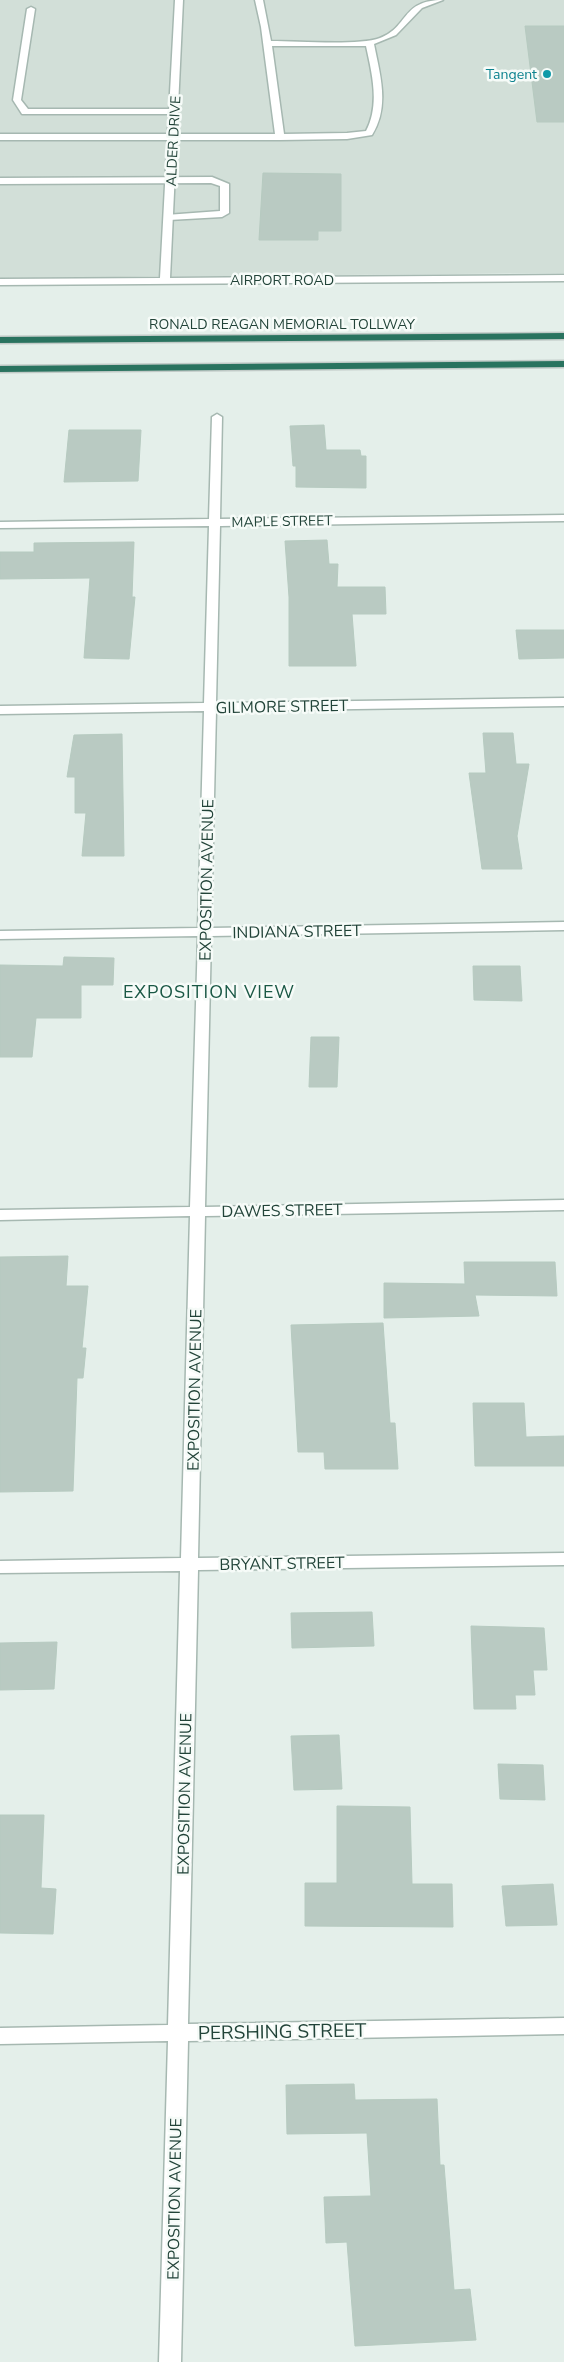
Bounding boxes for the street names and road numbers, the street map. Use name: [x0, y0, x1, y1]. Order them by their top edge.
street label: ALDER DRIVE: [162, 95, 185, 187]
street label: AIRPORT ROAD: [230, 271, 334, 290]
street label: RONALD REAGAN MEMORIAL TOLLWAY: [149, 315, 416, 334]
street label: MAPLE STREET: [231, 511, 333, 532]
street label: GILMORE STREET: [216, 695, 349, 719]
street label: EXPOSITION AVENUE: [195, 799, 219, 961]
street label: INDIANA STREET: [232, 920, 362, 944]
street label: DAWES STREET: [221, 1199, 343, 1223]
street label: EXPOSITION AVENUE: [183, 1309, 207, 1471]
street label: BRYANT STREET: [219, 1552, 345, 1576]
street label: EXPOSITION AVENUE: [173, 1713, 197, 1875]
street label: PERSHING STREET: [198, 2018, 367, 2046]
street label: EXPOSITION AVENUE: [163, 2118, 187, 2280]

